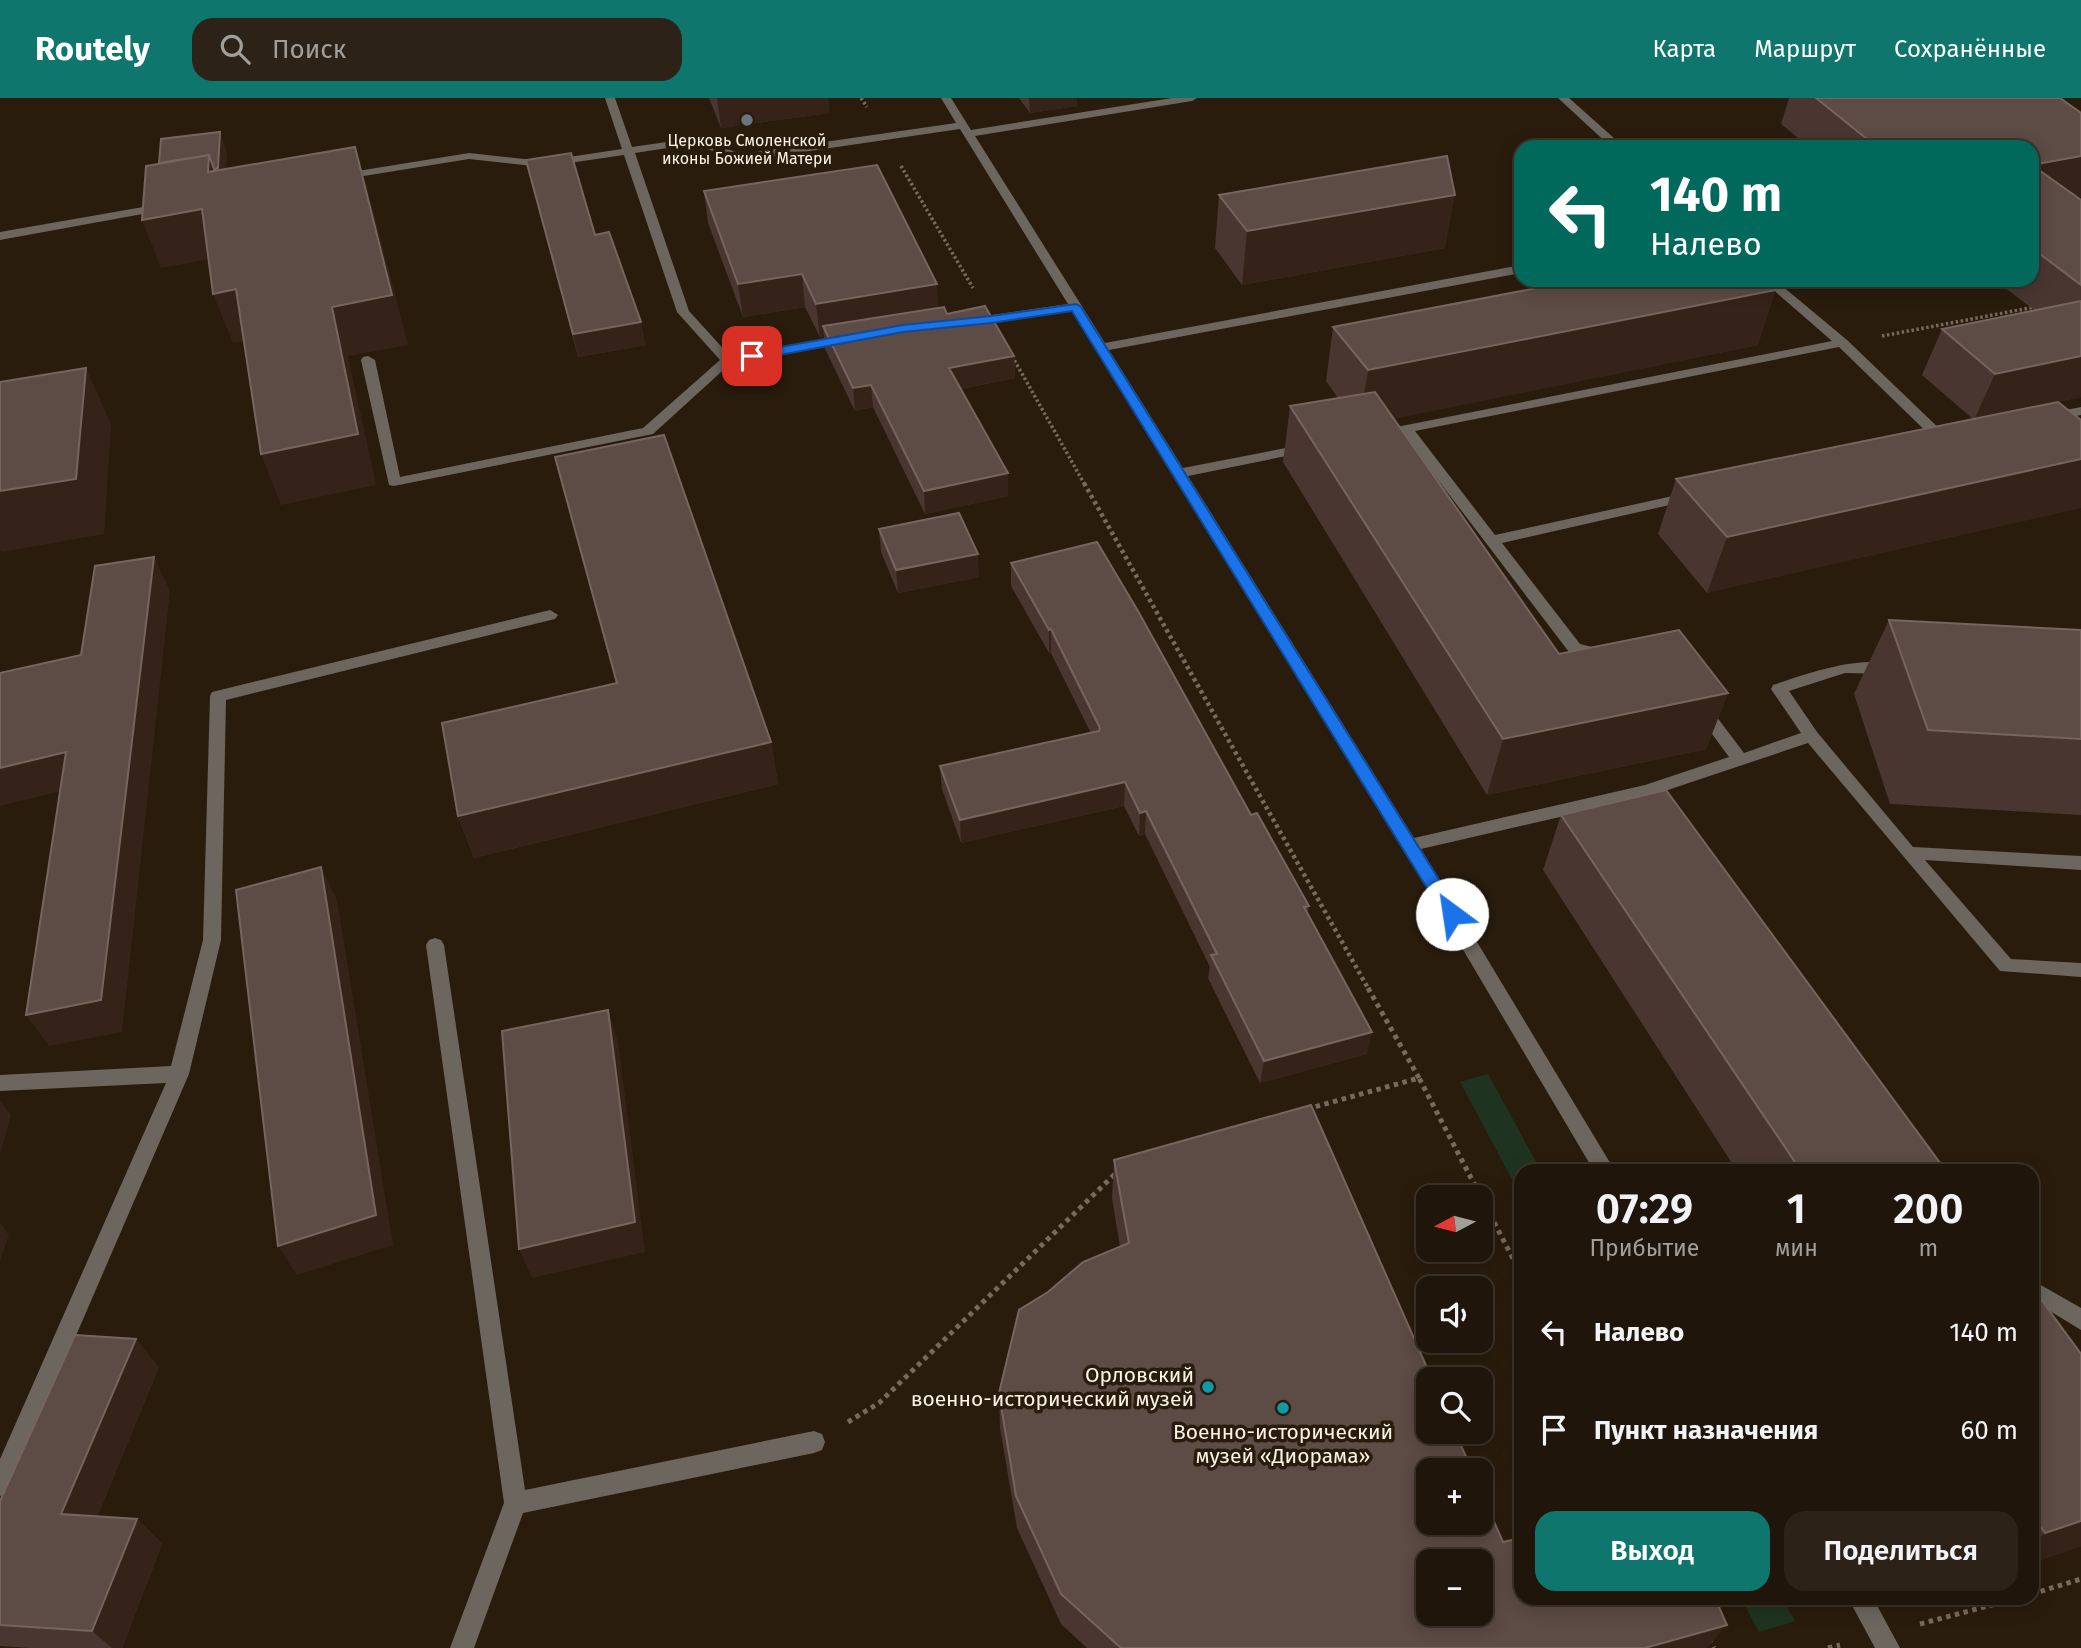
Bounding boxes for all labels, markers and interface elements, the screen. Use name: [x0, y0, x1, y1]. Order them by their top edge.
search box: [192, 18, 682, 81]
text: Routely: [35, 29, 150, 69]
icon: search: [216, 30, 254, 68]
text: Поиск: [272, 34, 346, 65]
text: Карта: [1653, 35, 1716, 63]
text: Маршрут: [1754, 35, 1856, 63]
text: Сохранённые: [1894, 35, 2046, 63]
marker: Церковь Смоленской иконы Божией Матери: [739, 112, 755, 128]
place label: Церковь Смоленской иконы Божией Матери: [662, 131, 832, 168]
text: 140 m: [1650, 165, 1782, 224]
icon: left: [1535, 168, 1626, 259]
text: Налево: [1650, 225, 1762, 263]
pin: [722, 326, 782, 386]
icon: arrive: [733, 337, 771, 375]
position arrow: [1415, 877, 1489, 951]
text: 07:29: [1596, 1184, 1693, 1234]
text: 1: [1787, 1184, 1806, 1234]
text: 200: [1893, 1184, 1963, 1234]
north arrow: [1416, 1185, 1493, 1262]
map controls: [1416, 1185, 1493, 1626]
text: Прибытие: [1590, 1234, 1699, 1262]
text: мин: [1775, 1234, 1818, 1262]
text: m: [1919, 1234, 1938, 1262]
button: sound: [1416, 1276, 1493, 1353]
icon: left: [1535, 1313, 1573, 1351]
text: Налево: [1594, 1317, 1684, 1348]
text: 140 m: [1949, 1317, 2018, 1348]
place label: Орловский военно-исторический музей: [911, 1362, 1194, 1412]
button: search: [1416, 1367, 1493, 1444]
marker: Орловский военно-исторический музей: [1200, 1379, 1216, 1395]
marker: Военно-исторический музей «Диорама»: [1275, 1400, 1291, 1416]
icon: arrive: [1535, 1411, 1573, 1449]
text: Пункт назначения: [1594, 1415, 1818, 1446]
text: 60 m: [1960, 1415, 2018, 1446]
place label: Военно-исторический музей «Диорама»: [1173, 1419, 1393, 1469]
button: +: [1416, 1458, 1493, 1535]
button: Выход: [1535, 1511, 1770, 1591]
button: Поделиться: [1784, 1511, 2018, 1591]
button: −: [1416, 1549, 1493, 1626]

